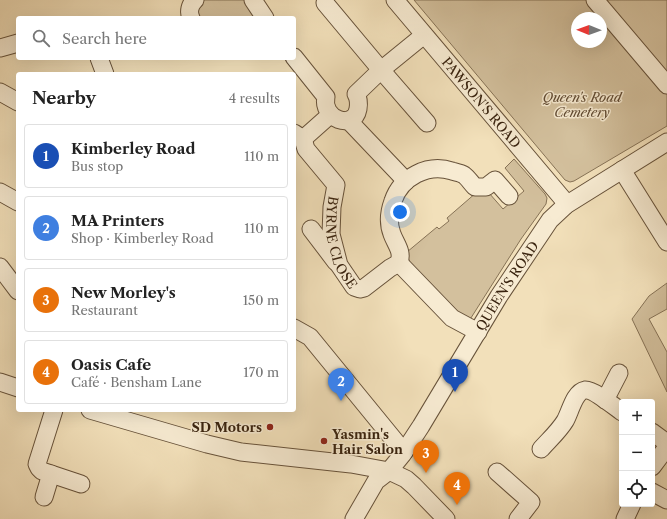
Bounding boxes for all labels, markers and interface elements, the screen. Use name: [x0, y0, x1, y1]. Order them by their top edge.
north arrow: [571, 12, 607, 48]
search box: [16, 16, 296, 60]
icon: search: [30, 27, 52, 49]
text: Search here: [62, 29, 147, 48]
street label: PAWSON'S ROAD: [439, 54, 524, 151]
text: Nearby: [32, 88, 96, 108]
park label: Queen's Road Cemetery: [542, 89, 623, 120]
text: 4 results: [229, 90, 280, 106]
text: Kimberley Road: [71, 139, 196, 158]
text: 1: [43, 148, 49, 164]
text: 110 m: [244, 148, 279, 164]
text: Bus stop: [71, 158, 123, 174]
street label: BYRNE CLOSE: [323, 195, 361, 292]
your location: [390, 202, 410, 222]
text: MA Printers: [71, 211, 164, 230]
text: 2: [42, 220, 50, 236]
text: 110 m: [244, 220, 279, 236]
text: Shop · Kimberley Road: [71, 230, 214, 246]
street label: QUEEN'S ROAD: [472, 238, 542, 334]
text: New Morley's: [71, 283, 176, 302]
text: 3: [42, 292, 50, 308]
text: 150 m: [243, 292, 279, 308]
text: Restaurant: [71, 302, 138, 318]
text: Oasis Cafe: [71, 355, 151, 374]
pin: 1: [442, 359, 468, 392]
text: 4: [42, 364, 50, 380]
text: 170 m: [243, 364, 279, 380]
pin: 2: [328, 368, 354, 401]
text: Café · Bensham Lane: [71, 374, 202, 390]
map controls: [619, 399, 655, 507]
button: +: [619, 399, 655, 435]
place label: SD Motors: [191, 419, 262, 435]
marker: SD Motors: [265, 422, 275, 432]
place label: Yasmin's Hair Salon: [331, 426, 403, 457]
button: −: [619, 435, 655, 471]
marker: Yasmin's Hair Salon: [319, 436, 329, 446]
pin: 3: [413, 440, 439, 473]
button: locate: [619, 471, 655, 507]
pin: 4: [444, 472, 470, 505]

